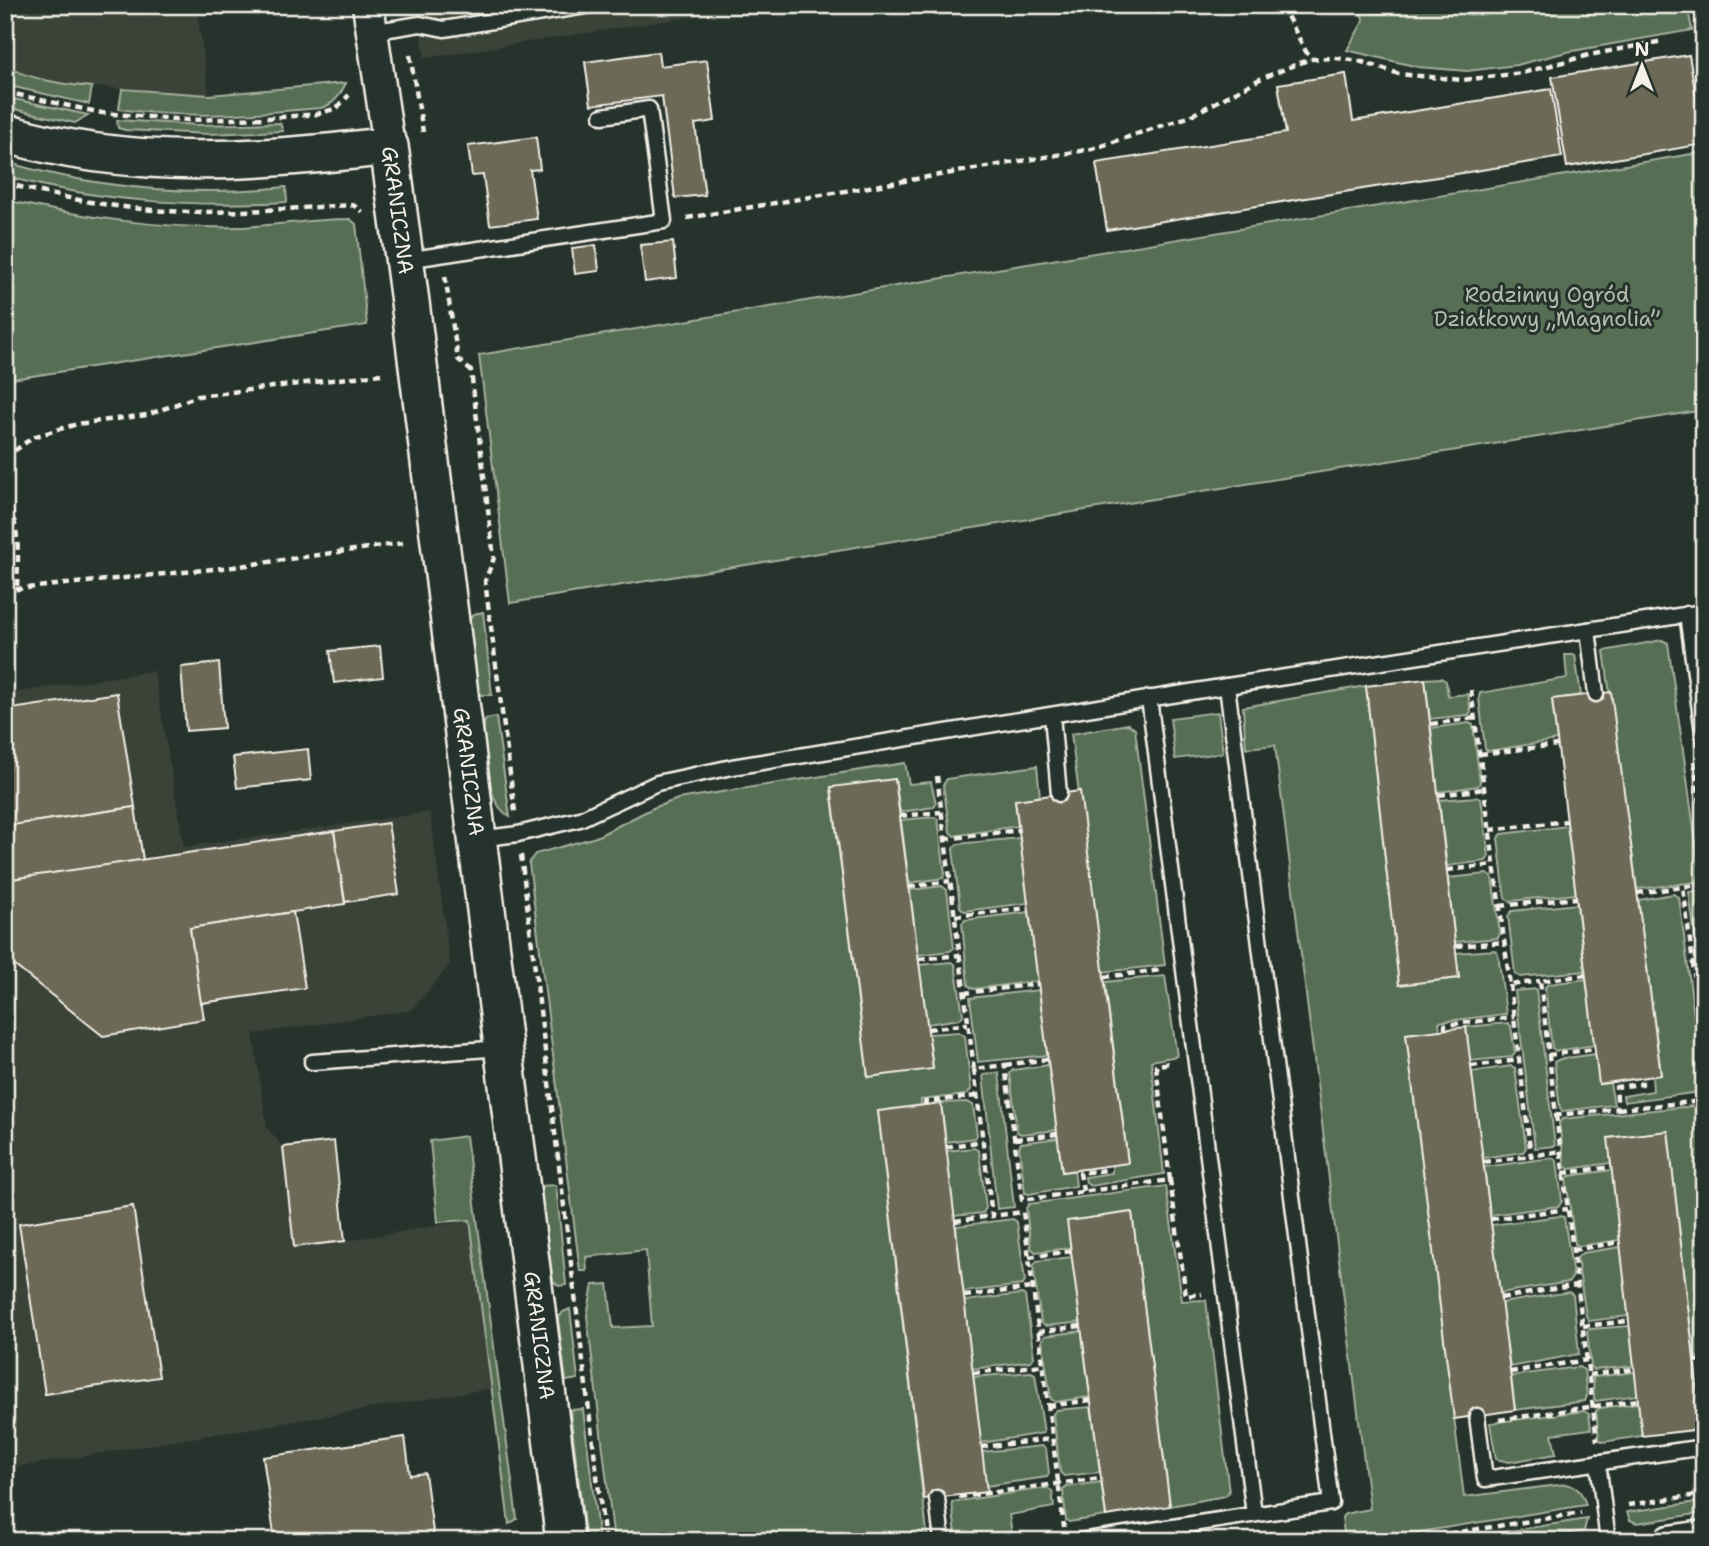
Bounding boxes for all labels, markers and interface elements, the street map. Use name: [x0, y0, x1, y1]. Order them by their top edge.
north arrow: [1608, 32, 1678, 102]
text: N: [1634, 37, 1650, 62]
street label: GRANICZNA: [375, 144, 420, 276]
park label: Rodzinny Ogród Działkowy „Magnolia”: [1434, 281, 1660, 333]
street label: GRANICZNA: [447, 706, 491, 838]
street label: GRANICZNA: [517, 1270, 561, 1401]

